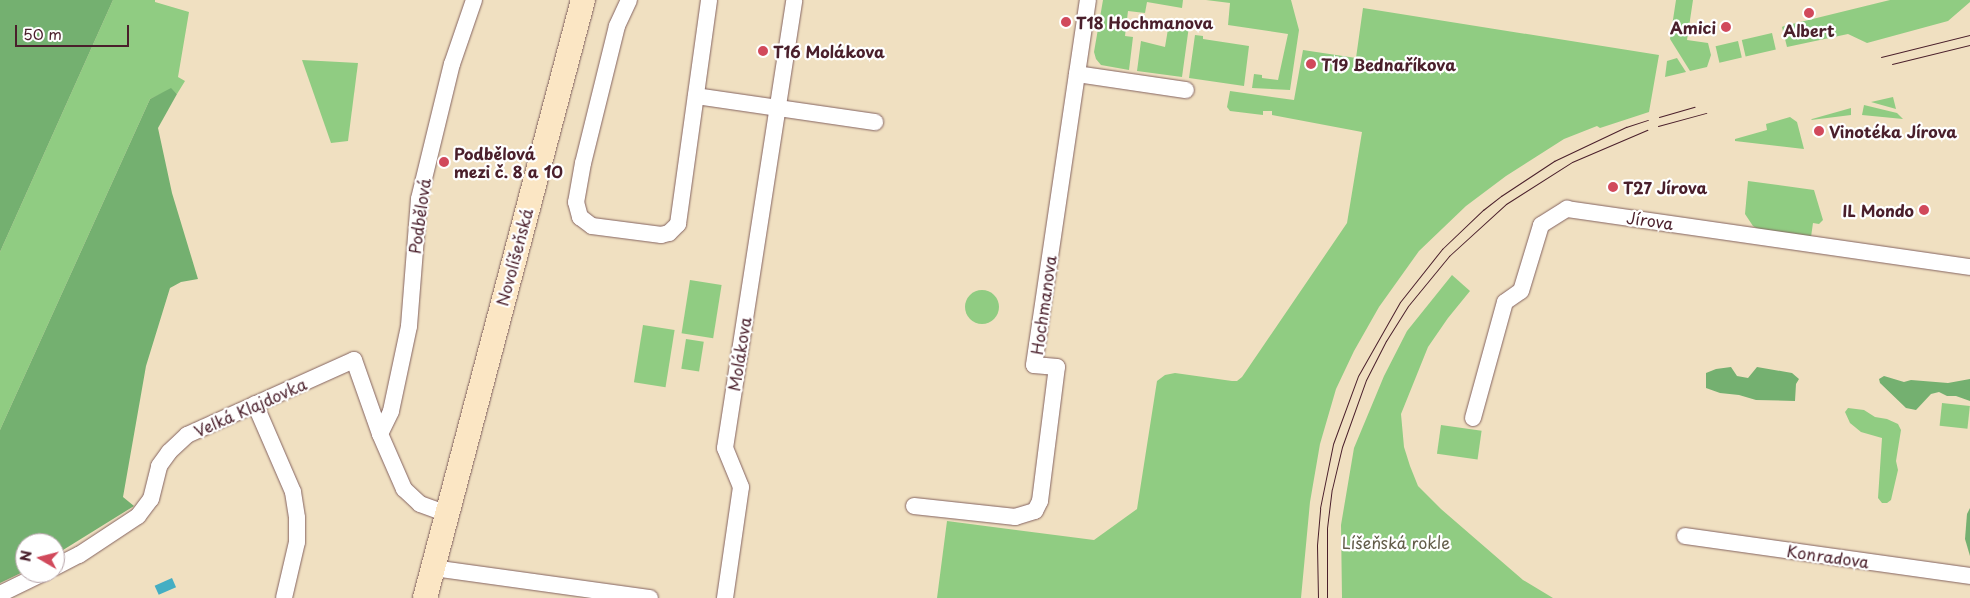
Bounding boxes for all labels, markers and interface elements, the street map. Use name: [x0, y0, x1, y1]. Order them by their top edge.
marker: Albert: [1803, 7, 1815, 19]
place label: T18 Hochmanova: [1076, 12, 1215, 32]
scale bar: [18, 15, 131, 47]
marker: T18 Hochmanova: [1060, 16, 1072, 28]
place label: Amici: [1670, 17, 1716, 37]
place label: Albert: [1783, 20, 1835, 40]
marker: Amici: [1720, 21, 1732, 33]
text: 50 m: [23, 22, 62, 45]
place label: T16 Molákova: [773, 41, 887, 61]
marker: T16 Molákova: [757, 45, 769, 57]
place label: T19 Bednaříkova: [1321, 54, 1457, 74]
marker: T19 Bednaříkova: [1305, 58, 1317, 70]
place label: Vinotéka Jírova: [1829, 121, 1958, 141]
marker: Vinotéka Jírova: [1813, 125, 1825, 137]
place label: Podbělová mezi č. 8 a 10: [454, 143, 565, 181]
marker: Podbělová mezi č. 8 a 10: [438, 156, 450, 168]
street label: Podbělová: [404, 177, 434, 255]
place label: T27 Jírova: [1623, 177, 1710, 197]
marker: T27 Jírova: [1607, 181, 1619, 193]
place label: IL Mondo: [1841, 200, 1914, 220]
marker: IL Mondo: [1918, 204, 1930, 216]
street label: Novolíšeňská: [492, 206, 536, 308]
street label: Jírova: [1625, 207, 1675, 233]
street label: Hochmanova: [1027, 254, 1059, 356]
street label: Molákova: [724, 316, 754, 392]
street label: Velká Klajdovka: [190, 373, 310, 441]
park label: Líšeňská rokle: [1341, 532, 1451, 552]
north arrow: [15, 533, 65, 583]
street label: Konradova: [1786, 541, 1870, 571]
text: N: [14, 549, 37, 563]

